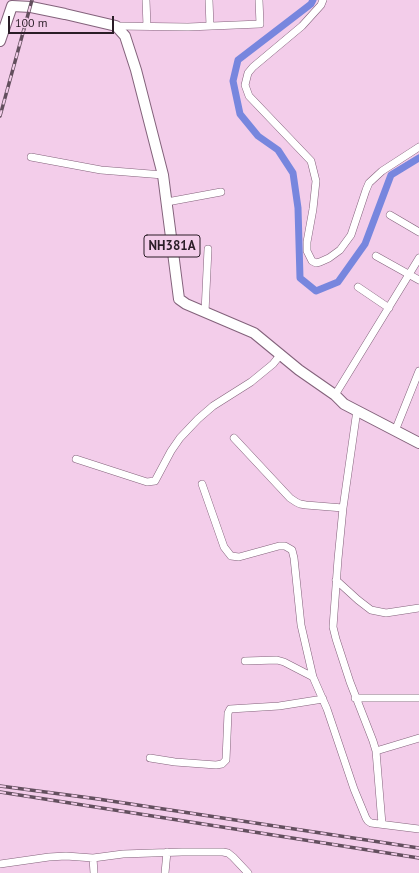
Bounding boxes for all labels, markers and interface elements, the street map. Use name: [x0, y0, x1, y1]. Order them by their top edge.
scale bar: [10, 8, 116, 34]
text: 100 m: [15, 15, 48, 30]
road number: NH381A: [144, 235, 200, 257]

